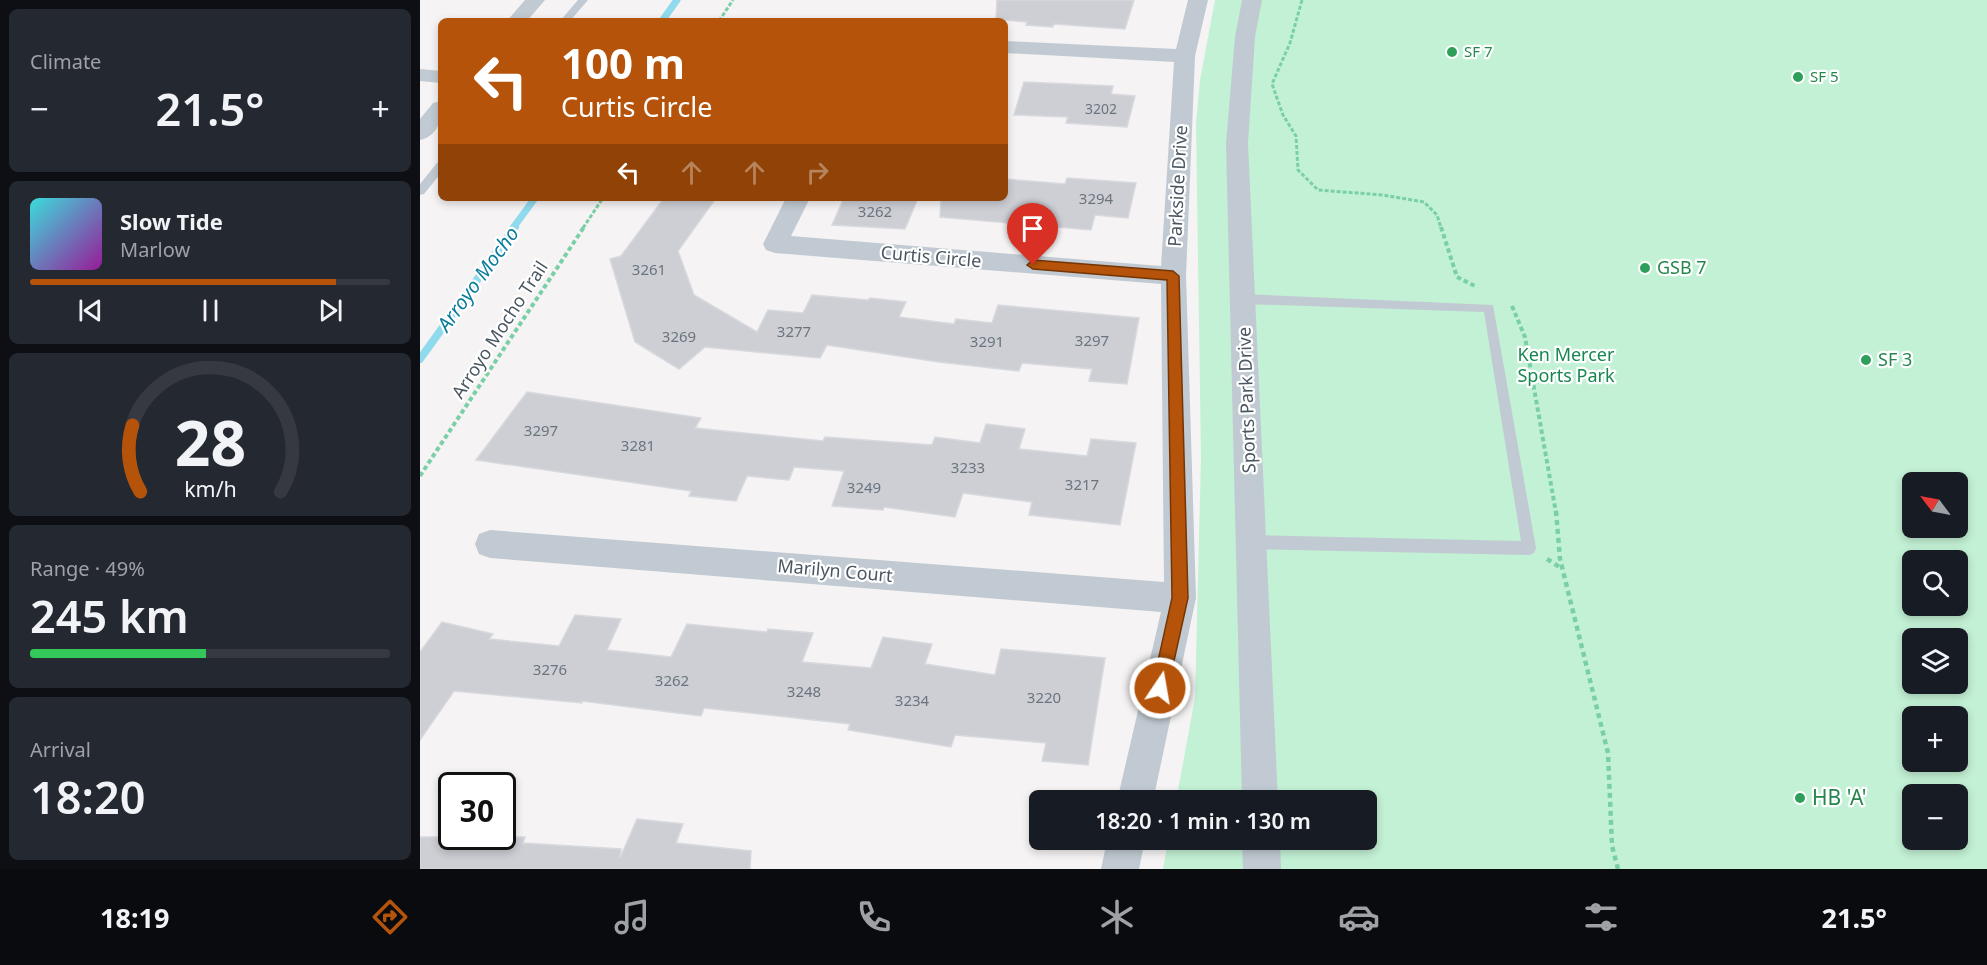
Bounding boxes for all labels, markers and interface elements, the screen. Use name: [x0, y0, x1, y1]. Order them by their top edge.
text: 100 m: [561, 34, 685, 91]
place label: SF 7: [1464, 41, 1493, 61]
icon: left: [462, 42, 540, 120]
marker: SF 7: [1445, 45, 1459, 59]
text: Climate: [30, 48, 101, 75]
place label: SF 5: [1810, 66, 1839, 86]
marker: SF 5: [1791, 70, 1805, 84]
text: 21.5°: [156, 78, 264, 139]
text: −: [30, 86, 49, 131]
text: +: [371, 86, 390, 131]
text: Curtis Circle: [561, 88, 712, 125]
house number: 3202: [1085, 99, 1117, 118]
street label: Parkside Drive: [1162, 125, 1192, 247]
icon: left: [612, 156, 645, 189]
icon: ahead: [675, 156, 708, 189]
icon: ahead: [738, 156, 771, 189]
icon: right: [801, 156, 834, 189]
house number: 3294: [1079, 188, 1114, 208]
house number: 3262: [858, 201, 892, 221]
pin: [1007, 203, 1058, 265]
text: Slow Tide: [120, 206, 223, 236]
icon: arrive: [1016, 212, 1049, 245]
water label: Arroyo Mocho: [429, 221, 525, 338]
text: Marlow: [120, 236, 190, 263]
street label: Curtis Circle: [880, 240, 982, 272]
place label: GSB 7: [1657, 255, 1707, 279]
street label: Arroyo Mocho Trail: [446, 256, 553, 403]
house number: 3261: [632, 259, 666, 279]
marker: GSB 7: [1638, 261, 1652, 275]
icon: previous: [74, 294, 107, 327]
icon: pause: [194, 294, 227, 327]
icon: next: [314, 294, 347, 327]
house number: 3277: [777, 321, 811, 341]
house number: 3269: [662, 326, 696, 346]
street label: Sports Park Drive: [1231, 327, 1261, 474]
house number: 3297: [1075, 330, 1109, 350]
house number: 3291: [970, 331, 1004, 351]
park label: Ken Mercer Sports Park: [1517, 342, 1615, 387]
place label: SF 3: [1878, 347, 1912, 371]
marker: SF 3: [1859, 353, 1873, 367]
text: 28: [174, 399, 246, 484]
house number: 3297: [524, 420, 558, 440]
house number: 3281: [621, 435, 655, 455]
house number: 3233: [951, 457, 985, 477]
north arrow: [1902, 472, 1968, 538]
map controls: [1902, 472, 1968, 850]
text: km/h: [184, 474, 236, 503]
house number: 3217: [1065, 474, 1099, 494]
house number: 3249: [847, 477, 881, 497]
button: search: [1902, 550, 1968, 616]
street label: Marilyn Court: [777, 553, 894, 587]
text: Range · 49%: [30, 555, 145, 582]
text: 245 km: [30, 585, 189, 646]
button: layers: [1902, 628, 1968, 694]
position arrow: [1128, 656, 1192, 720]
house number: 3276: [533, 659, 567, 679]
house number: 3262: [655, 670, 689, 690]
house number: 3248: [787, 681, 821, 701]
house number: 3220: [1027, 687, 1061, 707]
house number: 3234: [895, 690, 930, 710]
button: +: [1902, 706, 1968, 772]
text: Arrival: [30, 736, 91, 763]
text: 18:20: [30, 766, 145, 827]
speed limit sign: 30: [438, 772, 516, 850]
place label: HB 'A': [1812, 783, 1867, 811]
button: −: [1902, 784, 1968, 850]
marker: HB 'A': [1793, 791, 1807, 805]
text: 18:20 · 1 min · 130 m: [1095, 805, 1311, 835]
icon: directions: [369, 896, 411, 938]
icon: music: [611, 896, 653, 938]
icon: phone: [853, 896, 895, 938]
icon: climate: [1096, 896, 1138, 938]
icon: car: [1338, 896, 1380, 938]
icon: filters: [1580, 896, 1622, 938]
text: 18:19: [100, 899, 169, 936]
text: 21.5°: [1822, 899, 1887, 936]

